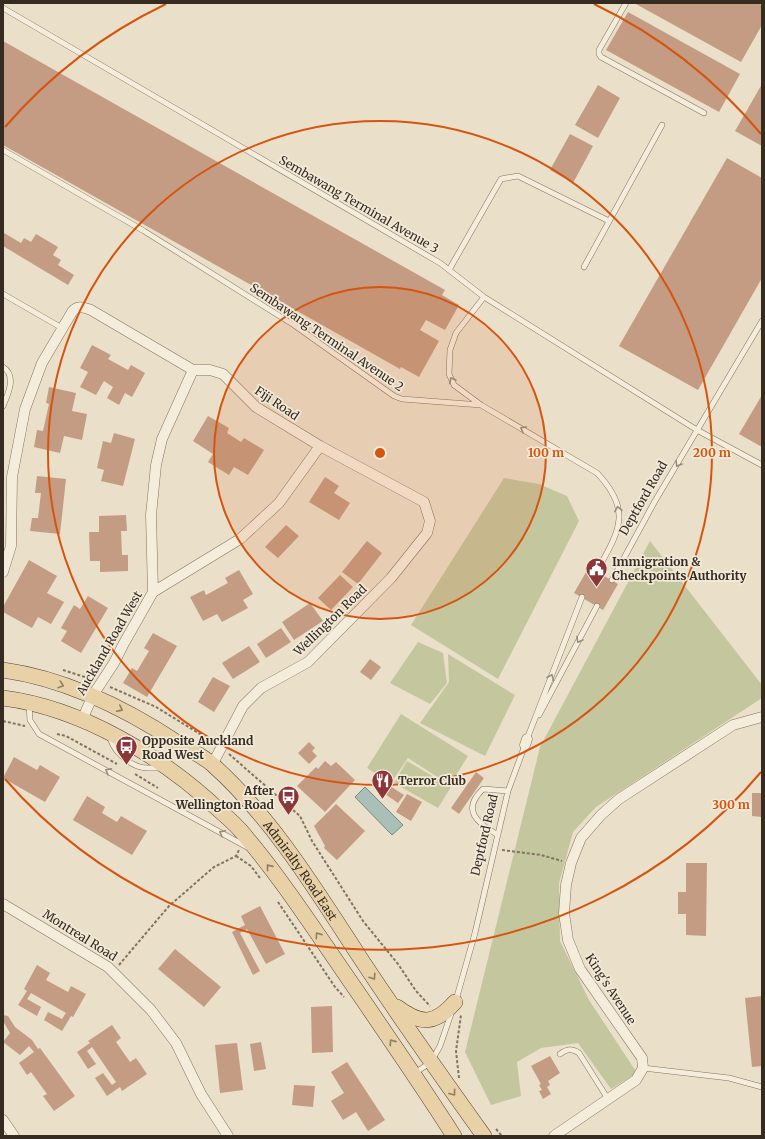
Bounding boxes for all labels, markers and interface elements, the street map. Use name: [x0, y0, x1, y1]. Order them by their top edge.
street label: Sembawang Terminal Avenue 3: [277, 152, 442, 256]
street label: Sembawang Terminal Avenue 2: [247, 280, 407, 394]
one-way arrow: [449, 376, 457, 384]
street label: Fiji Road: [252, 383, 302, 423]
one-way arrow: [520, 426, 527, 433]
text: 100 m: [528, 445, 564, 460]
text: 200 m: [693, 445, 731, 460]
centre of rings: [373, 446, 387, 460]
street label: Deptford Road: [616, 458, 670, 538]
one-way arrow: [675, 460, 682, 467]
one-way arrow: [614, 506, 623, 513]
place label: Immigration & Checkpoints Authority: [612, 554, 748, 583]
public building icon: Immigration & Checkpoints Authority: [584, 555, 610, 588]
street label: Wellington Road: [290, 581, 370, 659]
street label: Auckland Road West: [73, 588, 145, 699]
one-way arrow: [576, 636, 583, 644]
one-way arrow: [547, 674, 555, 681]
one-way arrow: [57, 680, 64, 688]
one-way arrow: [116, 704, 124, 712]
place label: Opposite Auckland Road West: [142, 733, 254, 762]
bus stop icon: Opposite Auckland Road West: [113, 734, 139, 767]
restaurant icon: Terror Club: [370, 767, 396, 800]
one-way arrow: [105, 769, 112, 776]
place label: Terror Club: [398, 773, 466, 788]
place label: After Wellington Road: [175, 783, 275, 812]
bus stop icon: After Wellington Road: [276, 784, 302, 817]
street label: Deptford Road: [467, 793, 501, 877]
text: 300 m: [712, 797, 750, 812]
street label: Admiralty Road East: [260, 816, 341, 923]
one-way arrow: [219, 831, 226, 838]
one-way arrow: [266, 864, 273, 871]
street label: Montreal Road: [40, 906, 120, 964]
one-way arrow: [315, 932, 323, 939]
street label: King's Avenue: [583, 951, 639, 1027]
one-way arrow: [369, 973, 376, 980]
one-way arrow: [390, 1039, 397, 1046]
one-way arrow: [448, 1089, 455, 1096]

